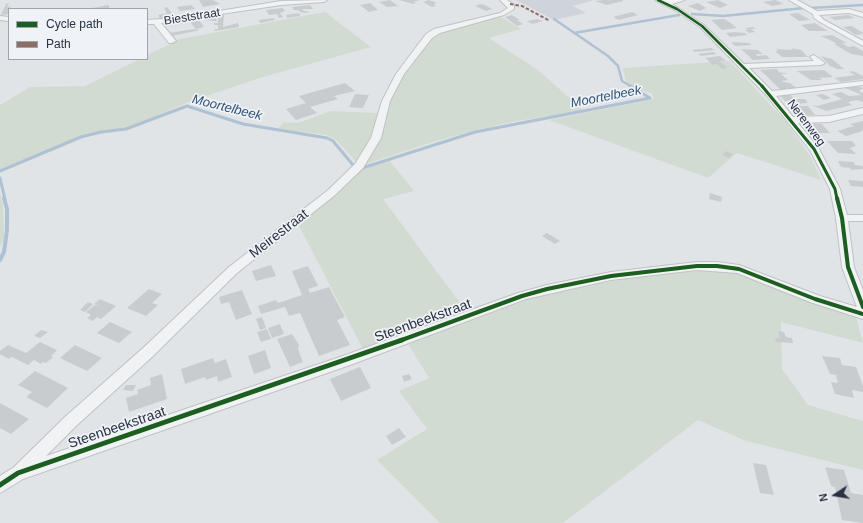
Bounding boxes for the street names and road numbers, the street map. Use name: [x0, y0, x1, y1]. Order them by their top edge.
street label: Bieststraat: [163, 5, 221, 29]
street label: Nerenweg: [784, 97, 828, 149]
street label: Meirestraat: [246, 206, 312, 262]
street label: Steenbeekstraat: [372, 296, 474, 346]
street label: Steenbeekstraat: [66, 403, 168, 453]

